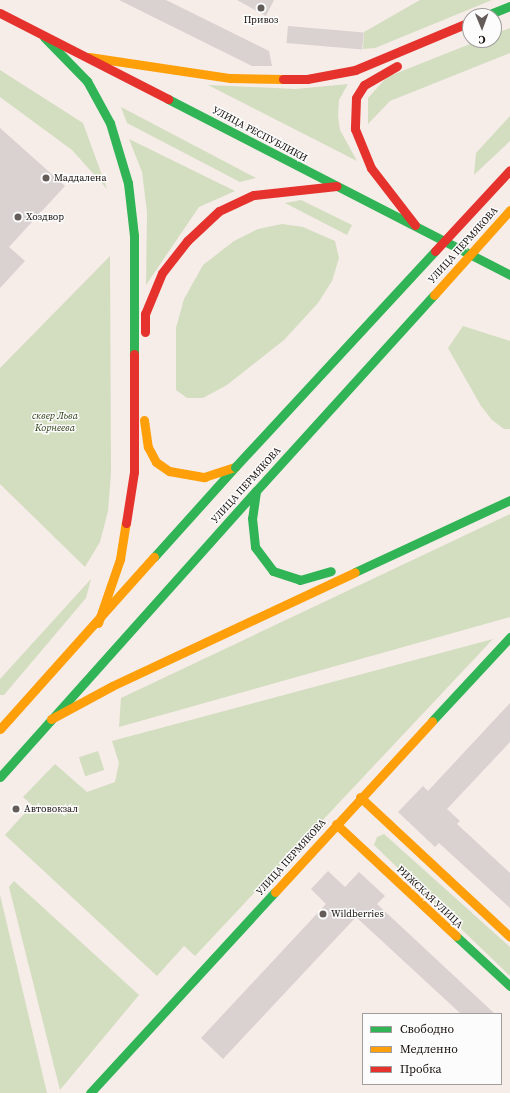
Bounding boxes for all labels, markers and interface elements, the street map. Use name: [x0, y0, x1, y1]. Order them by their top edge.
marker: Привоз: [256, 3, 266, 13]
north arrow: [462, 8, 502, 48]
place label: Привоз: [244, 14, 278, 26]
text: С: [479, 32, 486, 47]
street label: УЛИЦА РЕСПУБЛИКИ: [211, 104, 309, 164]
place label: Маддалена: [54, 172, 107, 184]
marker: Маддалена: [41, 173, 51, 183]
street label: УЛИЦА ПЕРМЯКОВА: [426, 204, 500, 286]
place label: Хоздвор: [26, 211, 64, 223]
marker: Хоздвор: [13, 212, 23, 222]
park label: сквер Льва Корнеева: [32, 409, 78, 432]
street label: УЛИЦА ПЕРМЯКОВА: [209, 444, 283, 526]
place label: Автовокзал: [24, 803, 78, 815]
marker: Автовокзал: [11, 804, 21, 814]
street label: УЛИЦА ПЕРМЯКОВА: [254, 816, 328, 898]
street label: РИЖСКАЯ УЛИЦА: [394, 863, 466, 931]
place label: Wildberries: [331, 908, 384, 920]
marker: Wildberries: [318, 909, 328, 919]
legend: [362, 1013, 502, 1085]
text: Свободно: [400, 1021, 454, 1037]
text: Медленно: [400, 1041, 458, 1057]
text: Пробка: [400, 1061, 442, 1077]

